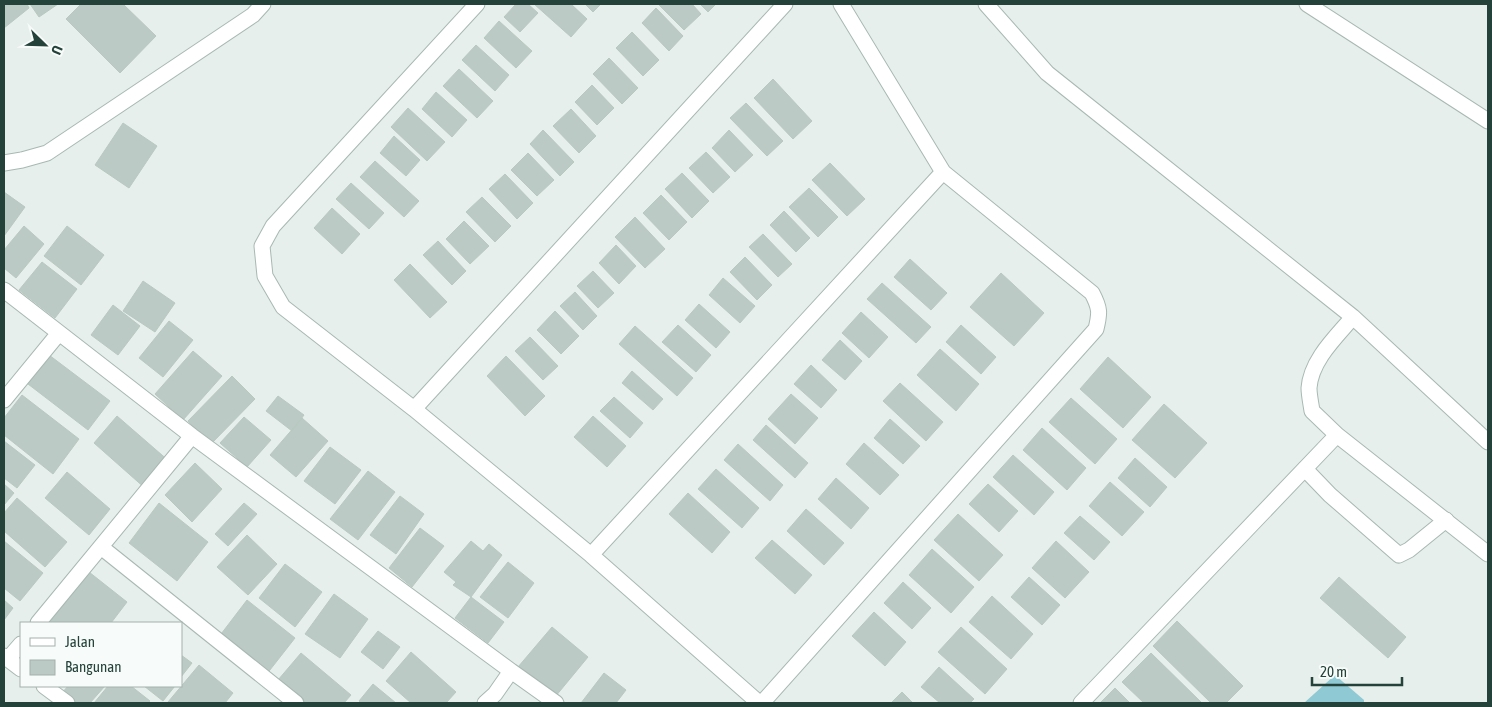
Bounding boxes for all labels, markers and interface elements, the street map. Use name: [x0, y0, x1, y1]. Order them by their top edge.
north arrow: [20, 20, 70, 70]
text: U: [48, 43, 66, 57]
legend: [20, 622, 182, 687]
text: Jalan: [65, 633, 95, 650]
scale bar: [1312, 654, 1402, 686]
text: Bangunan: [65, 658, 122, 675]
text: 20 m: [1320, 663, 1347, 680]

